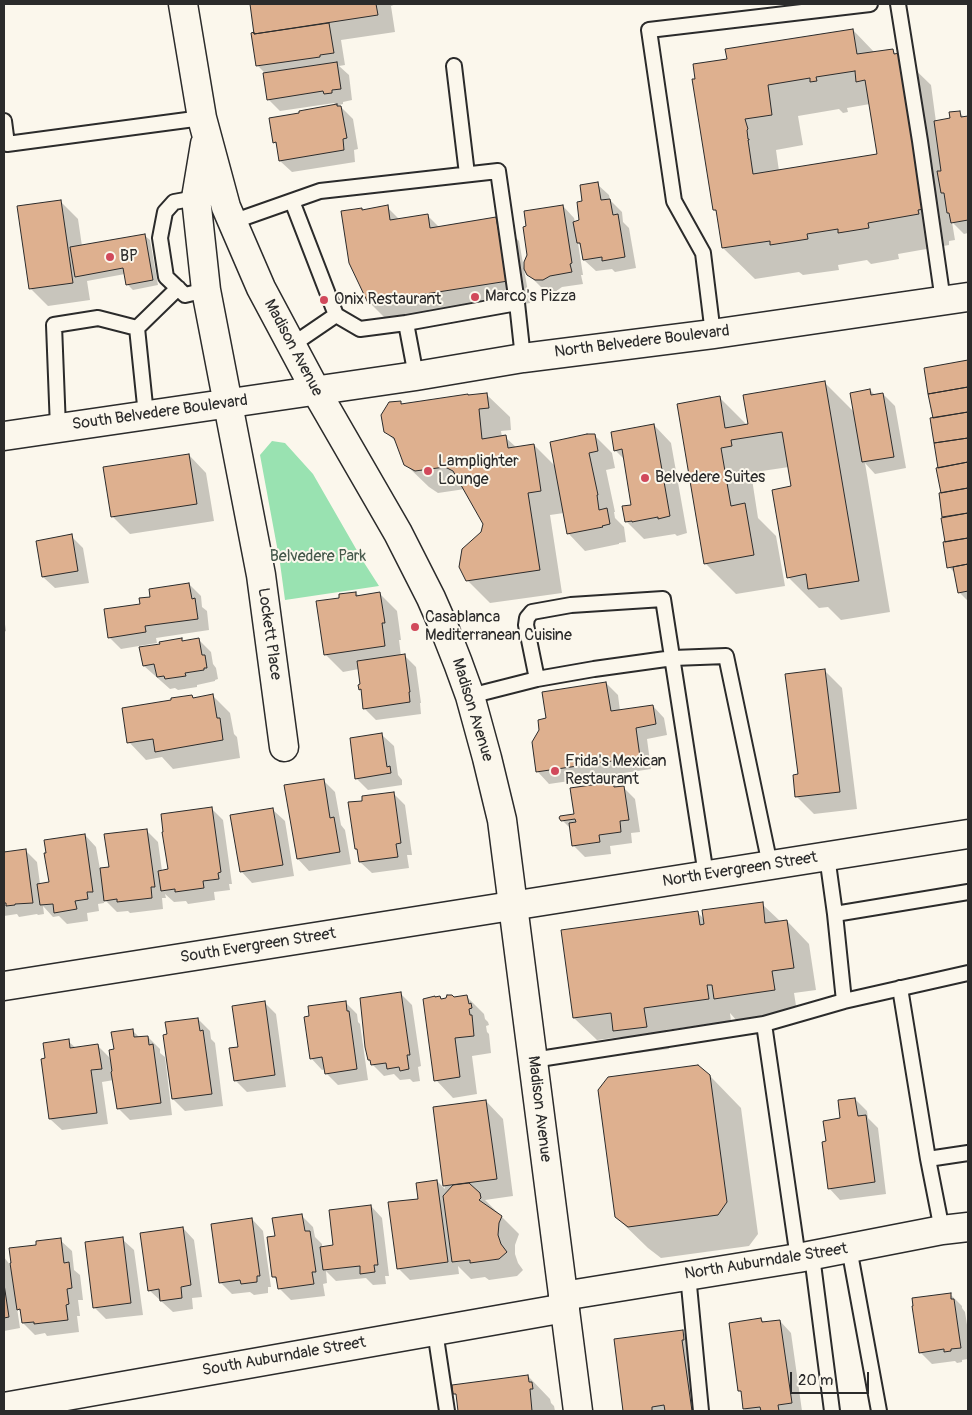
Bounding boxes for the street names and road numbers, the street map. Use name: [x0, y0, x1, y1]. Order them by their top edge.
street label: Madison Avenue: [259, 296, 327, 400]
street label: North Belvedere Boulevard: [553, 322, 731, 362]
street label: South Belvedere Boulevard: [71, 391, 249, 435]
street label: Lockett Place: [253, 587, 285, 681]
street label: Madison Avenue: [447, 656, 497, 764]
street label: North Evergreen Street: [661, 848, 819, 892]
street label: South Evergreen Street: [179, 924, 337, 968]
street label: Madison Avenue: [523, 1055, 555, 1163]
street label: North Auburndale Street: [683, 1240, 849, 1284]
street label: South Auburndale Street: [201, 1333, 367, 1381]

